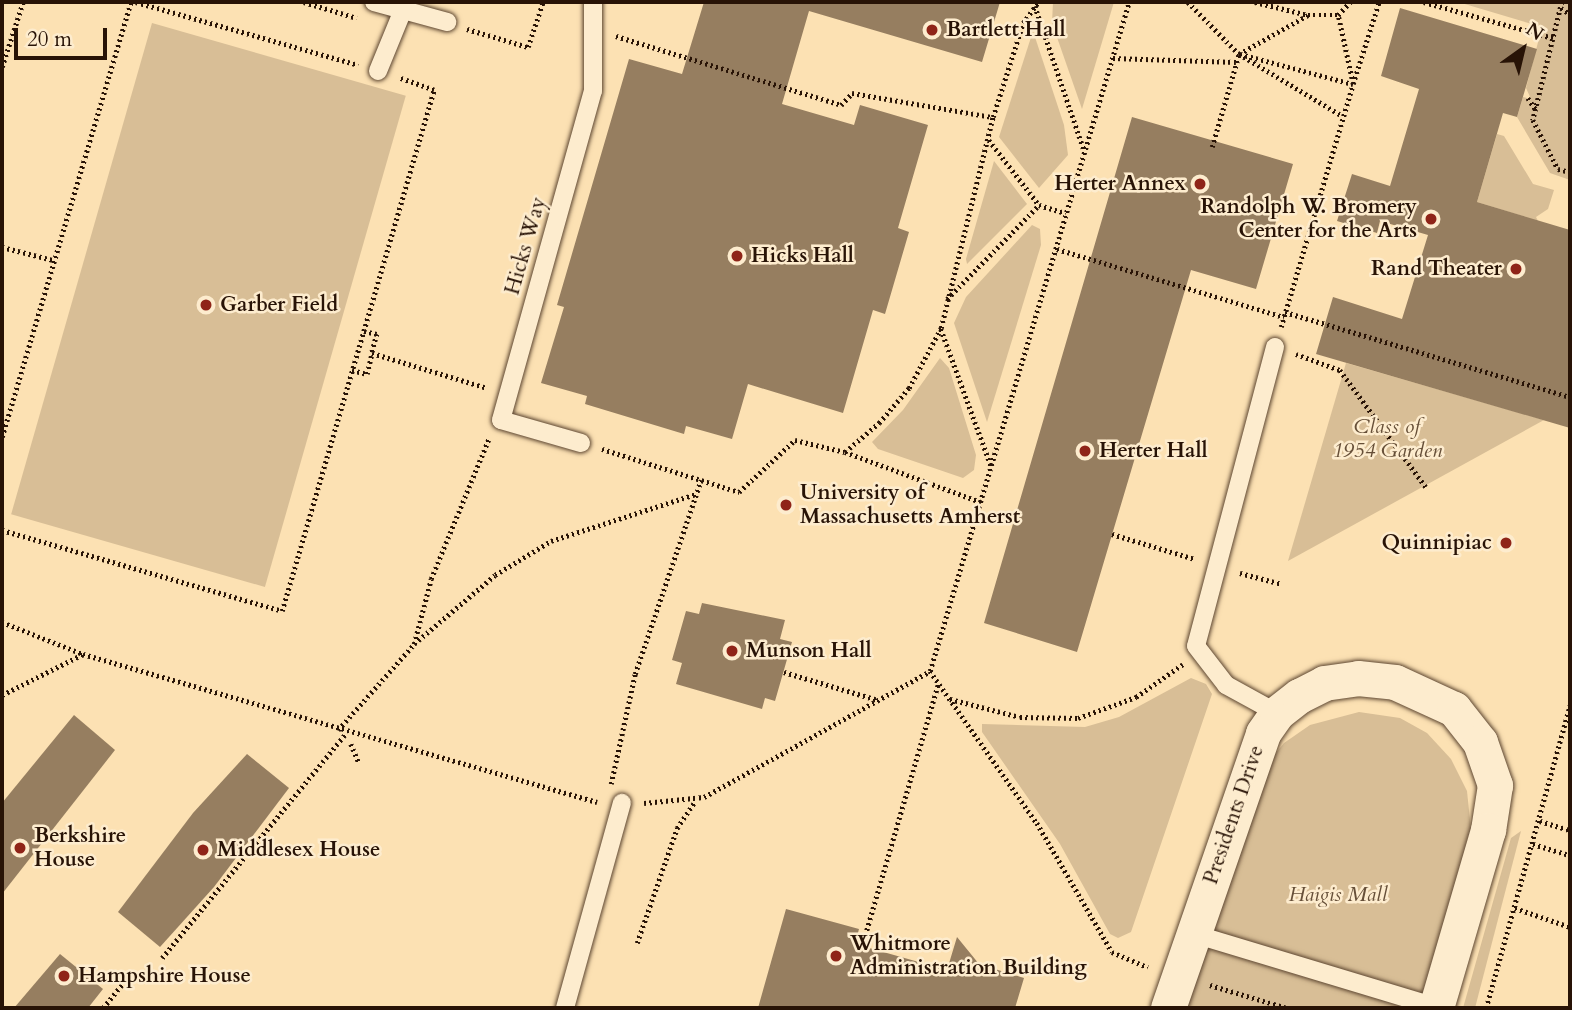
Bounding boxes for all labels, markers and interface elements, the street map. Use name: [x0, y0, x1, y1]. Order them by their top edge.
scale bar: [18, 14, 110, 58]
north arrow: [1488, 14, 1558, 84]
text: N: [1521, 16, 1549, 47]
place label: Bartlett Hall: [946, 17, 1066, 43]
marker: Bartlett Hall: [924, 22, 940, 38]
text: 20 m: [27, 25, 72, 54]
place label: Herter Annex: [1054, 171, 1186, 197]
marker: Herter Annex: [1192, 176, 1208, 192]
street label: Hicks Way: [500, 194, 552, 298]
place label: Randolph W. Bromery Center for the Arts: [1201, 194, 1417, 244]
marker: Randolph W. Bromery Center for the Arts: [1423, 211, 1439, 227]
place label: Hicks Hall: [751, 243, 854, 269]
marker: Hicks Hall: [729, 248, 745, 264]
place label: Rand Theater: [1371, 256, 1502, 282]
marker: Rand Theater: [1508, 261, 1524, 277]
place label: Garber Field: [220, 292, 338, 318]
marker: Garber Field: [198, 297, 214, 313]
park label: Class of 1954 Garden: [1332, 414, 1442, 464]
place label: Herter Hall: [1099, 438, 1208, 464]
marker: Herter Hall: [1077, 443, 1093, 459]
place label: University of Massachusetts Amherst: [800, 480, 1020, 530]
marker: University of Massachusetts Amherst: [778, 497, 794, 513]
place label: Quinnipiac: [1381, 530, 1492, 556]
marker: Quinnipiac: [1498, 535, 1514, 551]
place label: Munson Hall: [746, 638, 872, 664]
marker: Munson Hall: [724, 643, 740, 659]
street label: Presidents Drive: [1198, 742, 1270, 888]
place label: Berkshire House: [34, 823, 126, 873]
place label: Middlesex House: [217, 837, 380, 863]
marker: Berkshire House: [12, 840, 28, 856]
marker: Middlesex House: [195, 842, 211, 858]
park label: Haigis Mall: [1288, 882, 1388, 908]
place label: Whitmore Administration Building: [850, 931, 1087, 981]
marker: Whitmore Administration Building: [828, 948, 844, 964]
place label: Hampshire House: [78, 963, 251, 989]
marker: Hampshire House: [56, 968, 72, 984]

